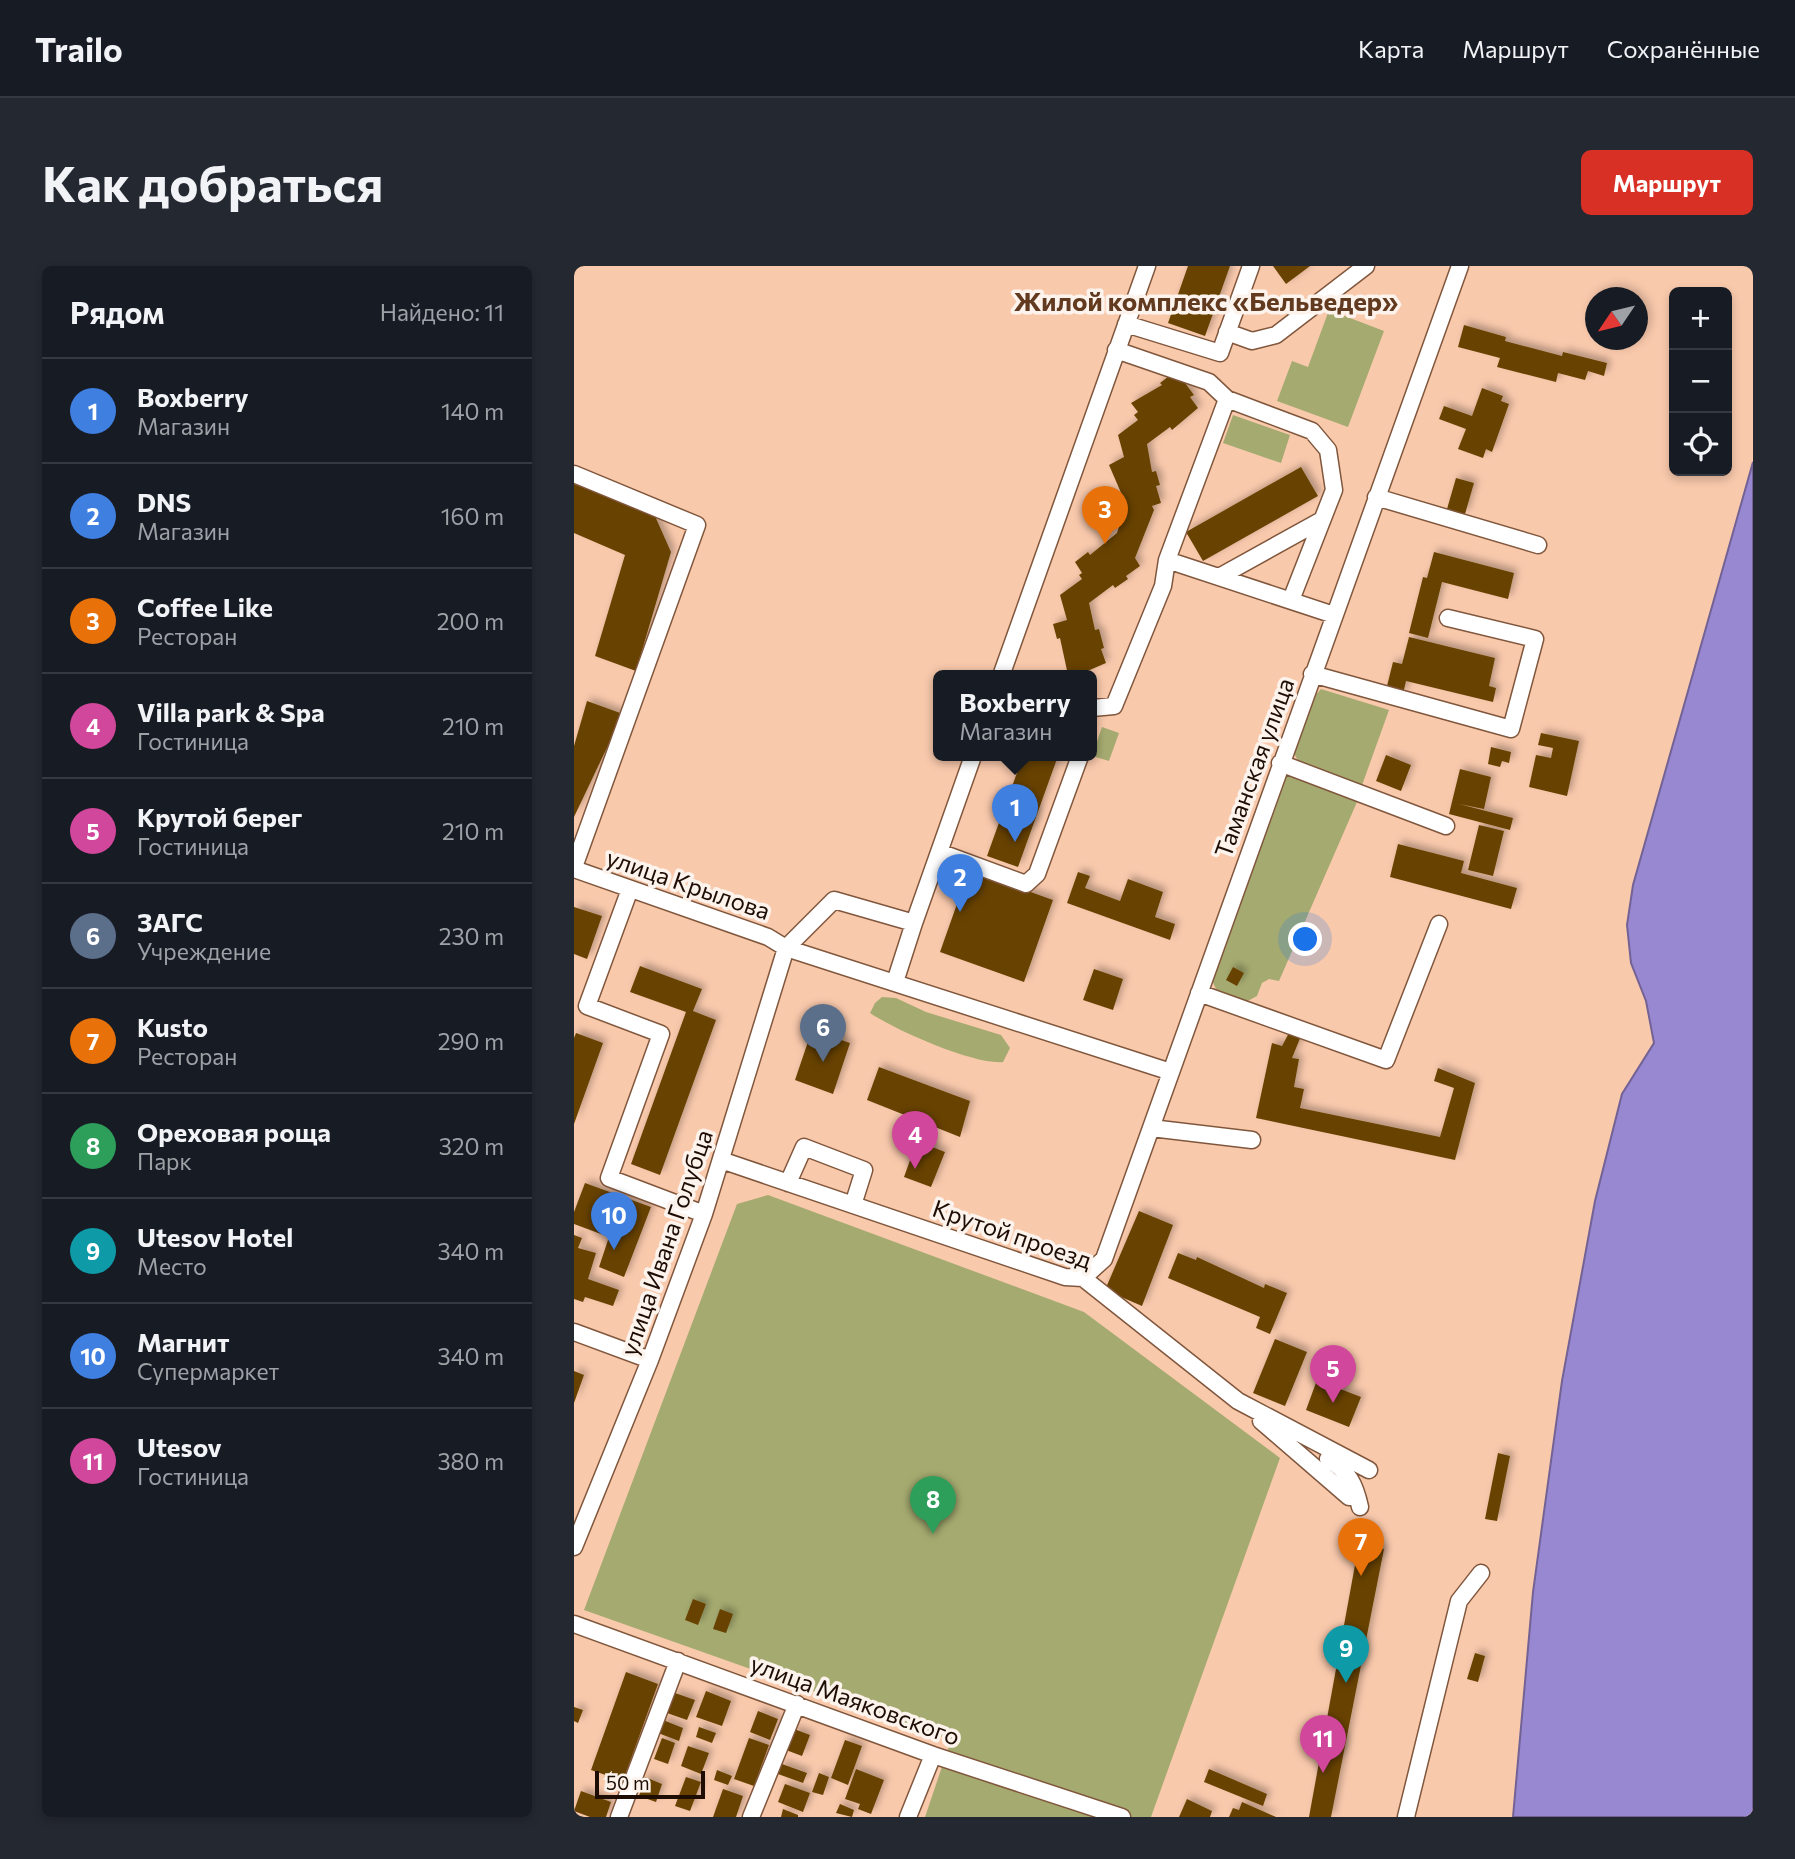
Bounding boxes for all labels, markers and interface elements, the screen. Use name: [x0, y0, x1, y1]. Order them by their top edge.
text: Trailo: [35, 28, 123, 69]
text: Карта: [1358, 34, 1424, 63]
text: Маршрут: [1462, 34, 1569, 63]
text: Сохранённые: [1607, 34, 1760, 63]
button: Маршрут: [1581, 150, 1753, 215]
text: Как добраться: [42, 152, 383, 212]
district label: Жилой комплекс «Бельведер»: [1014, 285, 1398, 316]
north arrow: [1585, 287, 1648, 350]
map controls: [1669, 287, 1732, 476]
button: +: [1669, 287, 1732, 350]
text: Рядом: [70, 293, 164, 330]
text: Найдено: 11: [380, 298, 504, 326]
button: −: [1669, 350, 1732, 413]
text: Boxberry: [137, 381, 249, 412]
text: 1: [88, 397, 98, 425]
text: 140 m: [441, 397, 504, 425]
text: Магазин: [137, 412, 230, 440]
button: locate: [1669, 413, 1732, 476]
text: DNS: [137, 486, 191, 517]
pin: 3: [1082, 486, 1128, 544]
text: 2: [86, 502, 100, 530]
text: 160 m: [441, 502, 504, 530]
text: Магазин: [137, 517, 230, 545]
text: Coffee Like: [137, 591, 273, 622]
text: 3: [86, 607, 100, 635]
text: 200 m: [437, 607, 504, 635]
text: Ресторан: [137, 622, 237, 650]
popup: [933, 670, 1097, 761]
street label: Таманская улица: [1208, 674, 1300, 861]
text: Boxberry: [959, 686, 1071, 717]
text: Villa park & Spa: [137, 696, 325, 727]
text: 4: [86, 712, 100, 740]
text: 210 m: [442, 712, 504, 740]
text: Магазин: [959, 717, 1052, 745]
text: Гостиница: [137, 727, 249, 755]
pin: 1: [992, 784, 1038, 842]
text: Крутой берег: [137, 801, 302, 832]
text: 5: [86, 817, 100, 845]
text: 210 m: [442, 817, 504, 845]
text: Гостиница: [137, 832, 249, 860]
street label: улица Крылова: [603, 842, 774, 925]
pin: 2: [937, 854, 983, 912]
text: ЗАГС: [137, 906, 203, 937]
text: 6: [86, 922, 100, 950]
text: 230 m: [439, 922, 504, 950]
your location: [1288, 922, 1322, 956]
text: Учреждение: [137, 937, 271, 965]
pin: 6: [800, 1004, 846, 1062]
text: Kusto: [137, 1011, 208, 1042]
text: 7: [87, 1027, 99, 1055]
text: 290 m: [438, 1027, 504, 1055]
text: Ресторан: [137, 1042, 237, 1070]
pin: 4: [892, 1111, 938, 1169]
text: Ореховая роща: [137, 1116, 331, 1147]
street label: улица Ивана Голубца: [613, 1126, 718, 1359]
text: 8: [86, 1132, 100, 1160]
text: 320 m: [439, 1132, 504, 1160]
text: Парк: [137, 1147, 192, 1175]
pin: 10: [591, 1192, 637, 1250]
street label: Крутой проезд: [929, 1193, 1096, 1274]
text: Utesov Hotel: [137, 1221, 293, 1252]
text: 9: [86, 1237, 100, 1265]
text: 340 m: [438, 1237, 504, 1265]
text: Место: [137, 1252, 207, 1280]
text: Магнит: [137, 1326, 230, 1357]
text: 10: [80, 1342, 106, 1370]
text: 340 m: [438, 1342, 504, 1370]
pin: 5: [1310, 1345, 1356, 1403]
text: Супермаркет: [137, 1357, 279, 1385]
text: Utesov: [137, 1431, 222, 1462]
text: 11: [83, 1447, 103, 1475]
text: 380 m: [437, 1447, 504, 1475]
text: Гостиница: [137, 1462, 249, 1490]
pin: 8: [910, 1476, 956, 1534]
pin: 7: [1338, 1518, 1384, 1576]
pin: 9: [1323, 1625, 1369, 1683]
street label: улица Маяковского: [747, 1648, 964, 1751]
pin: 11: [1300, 1715, 1346, 1773]
scale bar: [595, 1768, 705, 1800]
text: 50 m: [606, 1771, 650, 1794]

